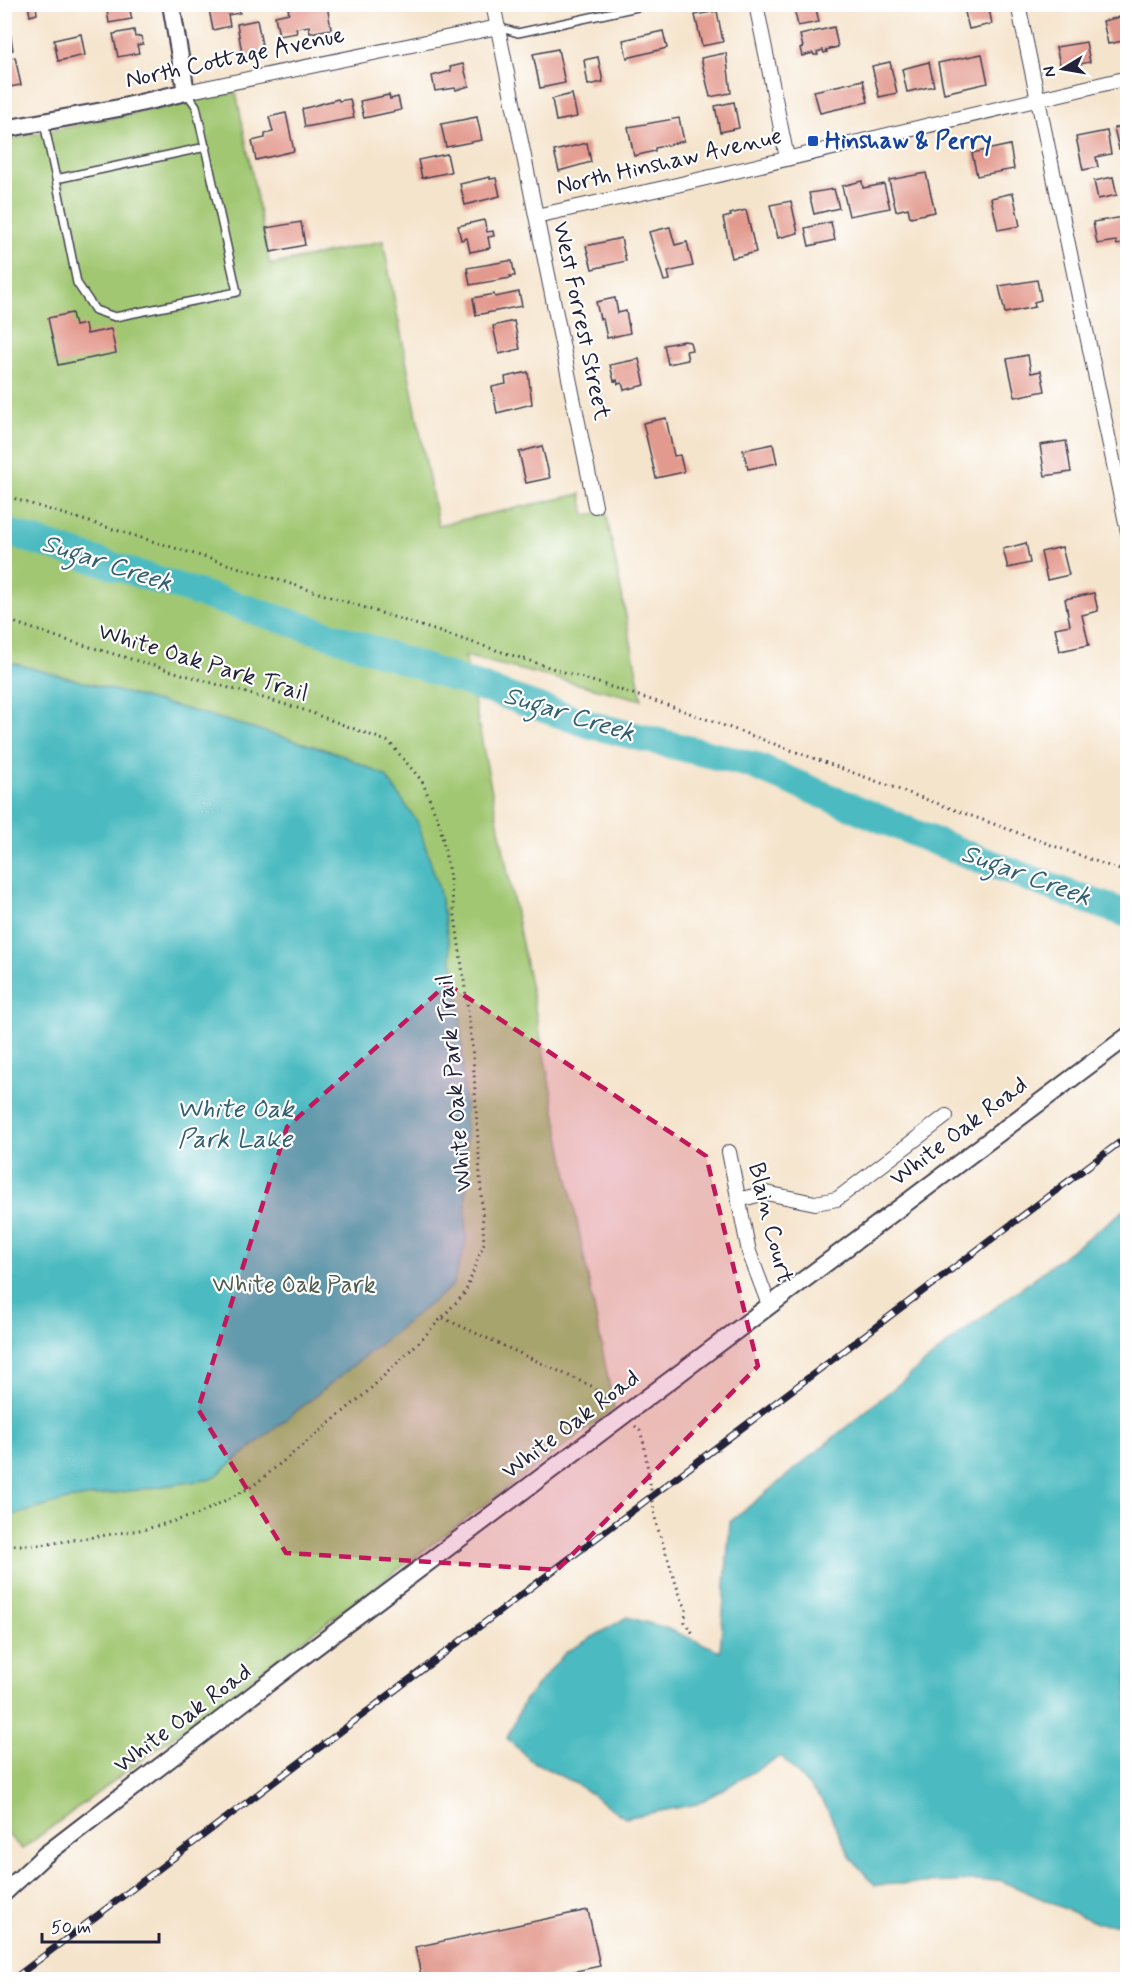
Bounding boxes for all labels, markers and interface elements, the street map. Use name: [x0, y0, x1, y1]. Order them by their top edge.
street label: North Cottage Avenue: [123, 20, 347, 96]
north arrow: [1033, 39, 1093, 99]
text: N: [1038, 64, 1061, 79]
street label: North Hinshaw Avenue: [553, 121, 785, 203]
place label: Hinshaw & Perry: [825, 126, 992, 157]
marker: Hinshaw & Perry: [806, 134, 820, 148]
street label: West Forrest Street: [545, 219, 617, 423]
water label: Sugar Creek: [37, 527, 177, 604]
street label: White Oak Park Trail: [94, 616, 312, 710]
water label: Sugar Creek: [499, 679, 639, 754]
water label: Sugar Creek: [956, 837, 1095, 918]
street label: White Oak Park Trail: [430, 973, 480, 1193]
street label: White Oak Road: [884, 1070, 1034, 1194]
water label: White Oak Park Lake: [176, 1093, 295, 1157]
street label: Blain Court: [740, 1159, 800, 1287]
park label: White Oak Park: [212, 1270, 376, 1301]
street label: White Oak Road: [496, 1363, 646, 1487]
street label: White Oak Road: [108, 1657, 258, 1781]
scale bar: [42, 1906, 159, 1944]
text: 50 m: [51, 1916, 91, 1940]

